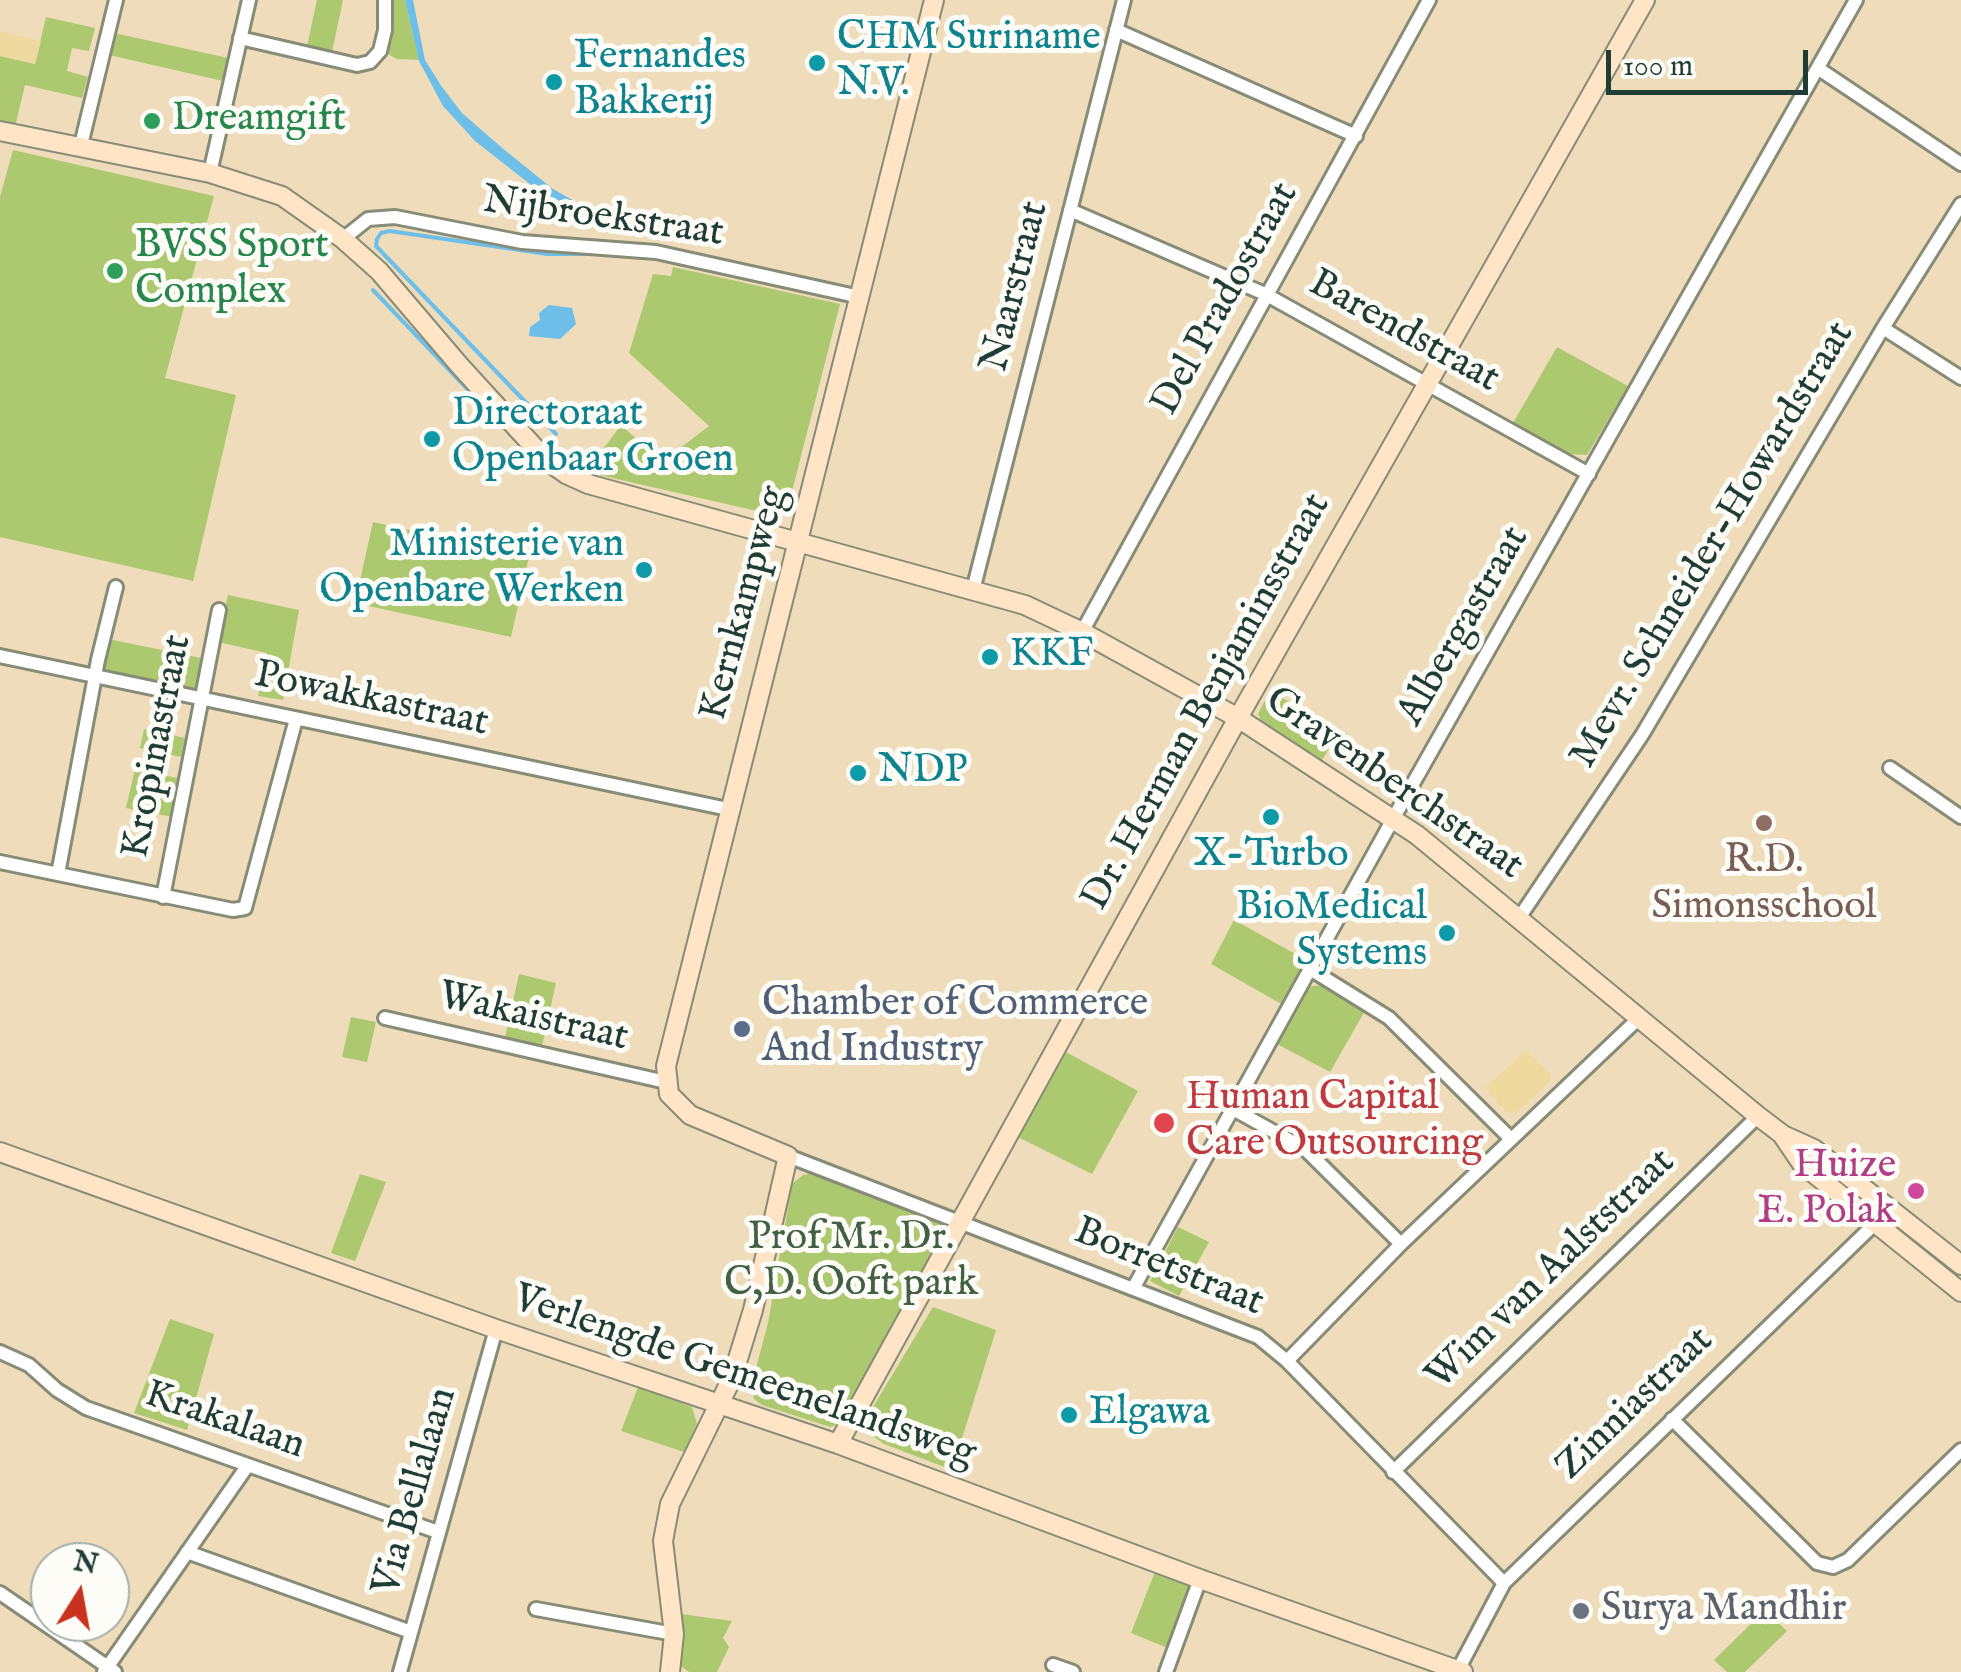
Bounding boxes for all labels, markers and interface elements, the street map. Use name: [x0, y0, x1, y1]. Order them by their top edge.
place label: CHM Suriname N.V.: [837, 16, 1101, 110]
scale bar: [1611, 30, 1814, 92]
place label: Fernandes Bakkerij: [574, 35, 746, 129]
text: 100 m: [1623, 48, 1693, 86]
marker: CHM Suriname N.V.: [806, 52, 828, 74]
marker: Fernandes Bakkerij: [543, 71, 565, 93]
place label: Dreamgift: [172, 97, 346, 145]
marker: Dreamgift: [141, 110, 163, 132]
street label: Del Pradostraat: [1143, 175, 1311, 425]
street label: Nijbroekstraat: [480, 178, 726, 260]
street label: Naarstraat: [973, 197, 1061, 377]
place label: BVSS Sport Complex: [135, 224, 329, 318]
marker: BVSS Sport Complex: [104, 260, 126, 282]
street label: Barendstraat: [1299, 261, 1507, 405]
street label: Mevr. Schneider-Howardstraat: [1562, 314, 1866, 778]
place label: Directoraat Openbaar Groen: [452, 392, 733, 486]
marker: Directoraat Openbaar Groen: [421, 428, 443, 450]
street label: Kernkampweg: [692, 482, 800, 726]
street label: Dr. Herman Benjaminsstraat: [1073, 486, 1343, 920]
street label: Albergastraat: [1389, 519, 1541, 735]
place label: Ministerie van Openbare Werken: [319, 523, 624, 617]
marker: Ministerie van Openbare Werken: [633, 559, 655, 581]
street label: Kropinastraat: [114, 631, 204, 863]
place label: KKF: [1010, 633, 1093, 681]
marker: KKF: [979, 646, 1001, 668]
street label: Powakkastraat: [250, 653, 492, 749]
street label: Gravenberchstraat: [1255, 678, 1531, 892]
place label: NDP: [878, 749, 967, 797]
marker: NDP: [847, 762, 869, 784]
marker: X-Turbo: [1260, 806, 1282, 828]
marker: R.D. Simonsschool: [1753, 812, 1775, 834]
place label: X-Turbo: [1194, 833, 1348, 881]
place label: R.D. Simonsschool: [1651, 839, 1877, 933]
place label: BioMedical Systems: [1236, 886, 1427, 980]
marker: BioMedical Systems: [1436, 922, 1458, 944]
street label: Wakaistraat: [434, 974, 632, 1064]
place label: Chamber of Commerce And Industry: [762, 982, 1148, 1076]
marker: Chamber of Commerce And Industry: [731, 1018, 753, 1040]
place label: Human Capital Care Outsourcing: [1186, 1076, 1483, 1170]
marker: Human Capital Care Outsourcing: [1151, 1110, 1177, 1136]
street label: Wim van Aalststraat: [1418, 1140, 1686, 1402]
place label: Huize E. Polak: [1758, 1144, 1896, 1238]
marker: Huize E. Polak: [1905, 1180, 1927, 1202]
street label: Borretstraat: [1066, 1209, 1270, 1329]
park label: Prof Mr. Dr. C,D. Ooft park: [724, 1216, 978, 1310]
street label: Verlengde Gemeenelandsweg: [506, 1276, 982, 1480]
street label: Zinniastraat: [1547, 1318, 1725, 1492]
street label: Krakalaan: [138, 1372, 310, 1472]
street label: Via Bellalaan: [364, 1383, 470, 1601]
place label: Elgawa: [1089, 1391, 1210, 1439]
marker: Elgawa: [1058, 1404, 1080, 1426]
north arrow: [30, 1542, 130, 1642]
text: N: [70, 1545, 101, 1584]
place label: Surya Mandhir: [1601, 1587, 1847, 1635]
marker: Surya Mandhir: [1570, 1600, 1592, 1622]

